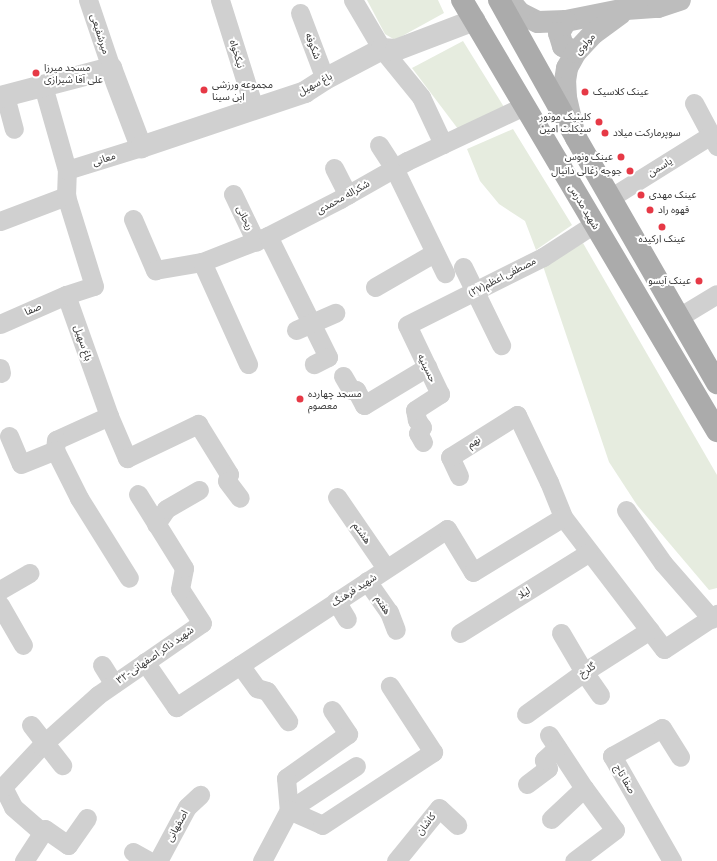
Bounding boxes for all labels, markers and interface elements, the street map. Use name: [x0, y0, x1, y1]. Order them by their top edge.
street label: میرشفیعی: [88, 12, 112, 56]
street label: شکوفه: [303, 31, 323, 61]
street label: مولوی: [572, 31, 598, 57]
street label: نیکخواه: [227, 38, 247, 70]
place label: مسجد میرزا علی آقا شیرازی: [44, 61, 103, 84]
marker: مسجد میرزا علی آقا شیرازی: [31, 68, 41, 78]
street label: باغ سهیل: [296, 70, 334, 98]
place label: مجموعه ورزشی ابن سینا: [212, 78, 273, 102]
marker: مجموعه ورزشی ابن سینا: [199, 85, 209, 95]
place label: عینک کلاسیک: [593, 86, 649, 98]
marker: عینک کلاسیک: [580, 87, 590, 97]
place label: کلینیک موتور سیکلت امین: [539, 110, 591, 134]
marker: کلینیک موتور سیکلت امین: [594, 117, 604, 127]
place label: سوپرمارکت میلاد: [613, 127, 681, 139]
marker: سوپرمارکت میلاد: [600, 128, 610, 138]
street label: معانی: [91, 150, 117, 168]
place label: عینک ونوس: [565, 151, 613, 163]
marker: عینک ونوس: [616, 152, 626, 162]
street label: یاسمن: [645, 155, 675, 179]
place label: جوجه زغالی دانیال: [551, 165, 622, 177]
marker: جوجه زغالی دانیال: [625, 166, 635, 176]
street label: شکراله محمدی: [314, 177, 372, 217]
street label: شهید مدرس: [566, 182, 602, 232]
place label: عینک مهدی: [649, 189, 697, 201]
marker: عینک مهدی: [636, 190, 646, 200]
street label: ریحانی: [234, 204, 256, 232]
place label: قهوه راد: [658, 204, 689, 216]
marker: قهوه راد: [645, 205, 655, 215]
marker: عینک ارکیده: [657, 222, 667, 232]
place label: عینک ارکیده: [638, 233, 686, 245]
street label: مصطفی اعظم(۲۷): [466, 255, 538, 299]
place label: عینک آیسو: [648, 275, 691, 287]
marker: عینک آیسو: [694, 276, 704, 286]
street label: صفا: [23, 300, 43, 318]
street label: باغ سهیل: [71, 324, 95, 362]
street label: حسینیه: [415, 352, 439, 384]
place label: مسجد چهارده معصوم: [308, 387, 362, 410]
marker: مسجد چهارده معصوم: [295, 394, 305, 404]
street label: نهم: [465, 433, 483, 451]
street label: هشتم: [350, 520, 374, 546]
street label: شهید فرهنگ: [329, 571, 379, 609]
street label: لیلا: [516, 585, 532, 601]
street label: هفتم: [373, 593, 393, 617]
street label: ۳۲-شهید ذاکر اصفهانی: [114, 624, 196, 686]
street label: گلرخ: [576, 660, 598, 680]
street label: صفا تاج: [612, 762, 638, 796]
street label: اصفهانی: [163, 808, 191, 844]
street label: کاشان: [414, 811, 438, 837]

